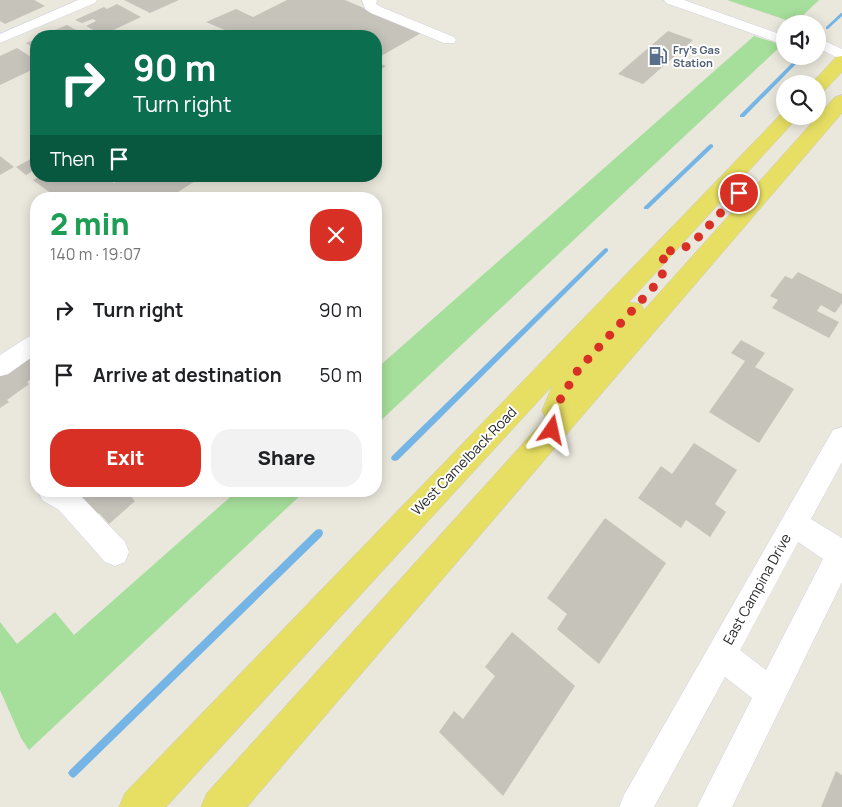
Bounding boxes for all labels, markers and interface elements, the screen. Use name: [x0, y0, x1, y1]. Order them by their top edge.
map controls: [776, 15, 826, 125]
button: sound: [776, 15, 826, 65]
place label: Fry's Gas Station: [673, 42, 720, 70]
text: 90 m: [133, 44, 216, 92]
fuel station icon: Fry's Gas Station: [647, 45, 669, 67]
icon: right: [50, 50, 115, 115]
button: search: [776, 75, 826, 125]
text: Turn right: [133, 89, 231, 119]
icon: arrive: [105, 145, 133, 173]
text: Then: [50, 146, 95, 172]
pin: [718, 172, 760, 214]
icon: arrive: [725, 179, 753, 207]
text: 2 min: [50, 203, 130, 244]
button: close: [310, 209, 362, 261]
text: 140 m · 19:07: [50, 243, 141, 265]
icon: right: [50, 296, 78, 324]
text: Turn right: [93, 297, 183, 323]
text: 90 m: [319, 297, 362, 323]
icon: arrive: [50, 361, 78, 389]
text: Arrive at destination: [93, 362, 282, 388]
text: 50 m: [320, 362, 362, 388]
street label: West Camelback Road: [407, 402, 520, 519]
position arrow: [525, 403, 577, 455]
button: Exit: [50, 429, 201, 487]
button: Share: [211, 429, 362, 487]
street label: East Campina Drive: [718, 530, 795, 648]

